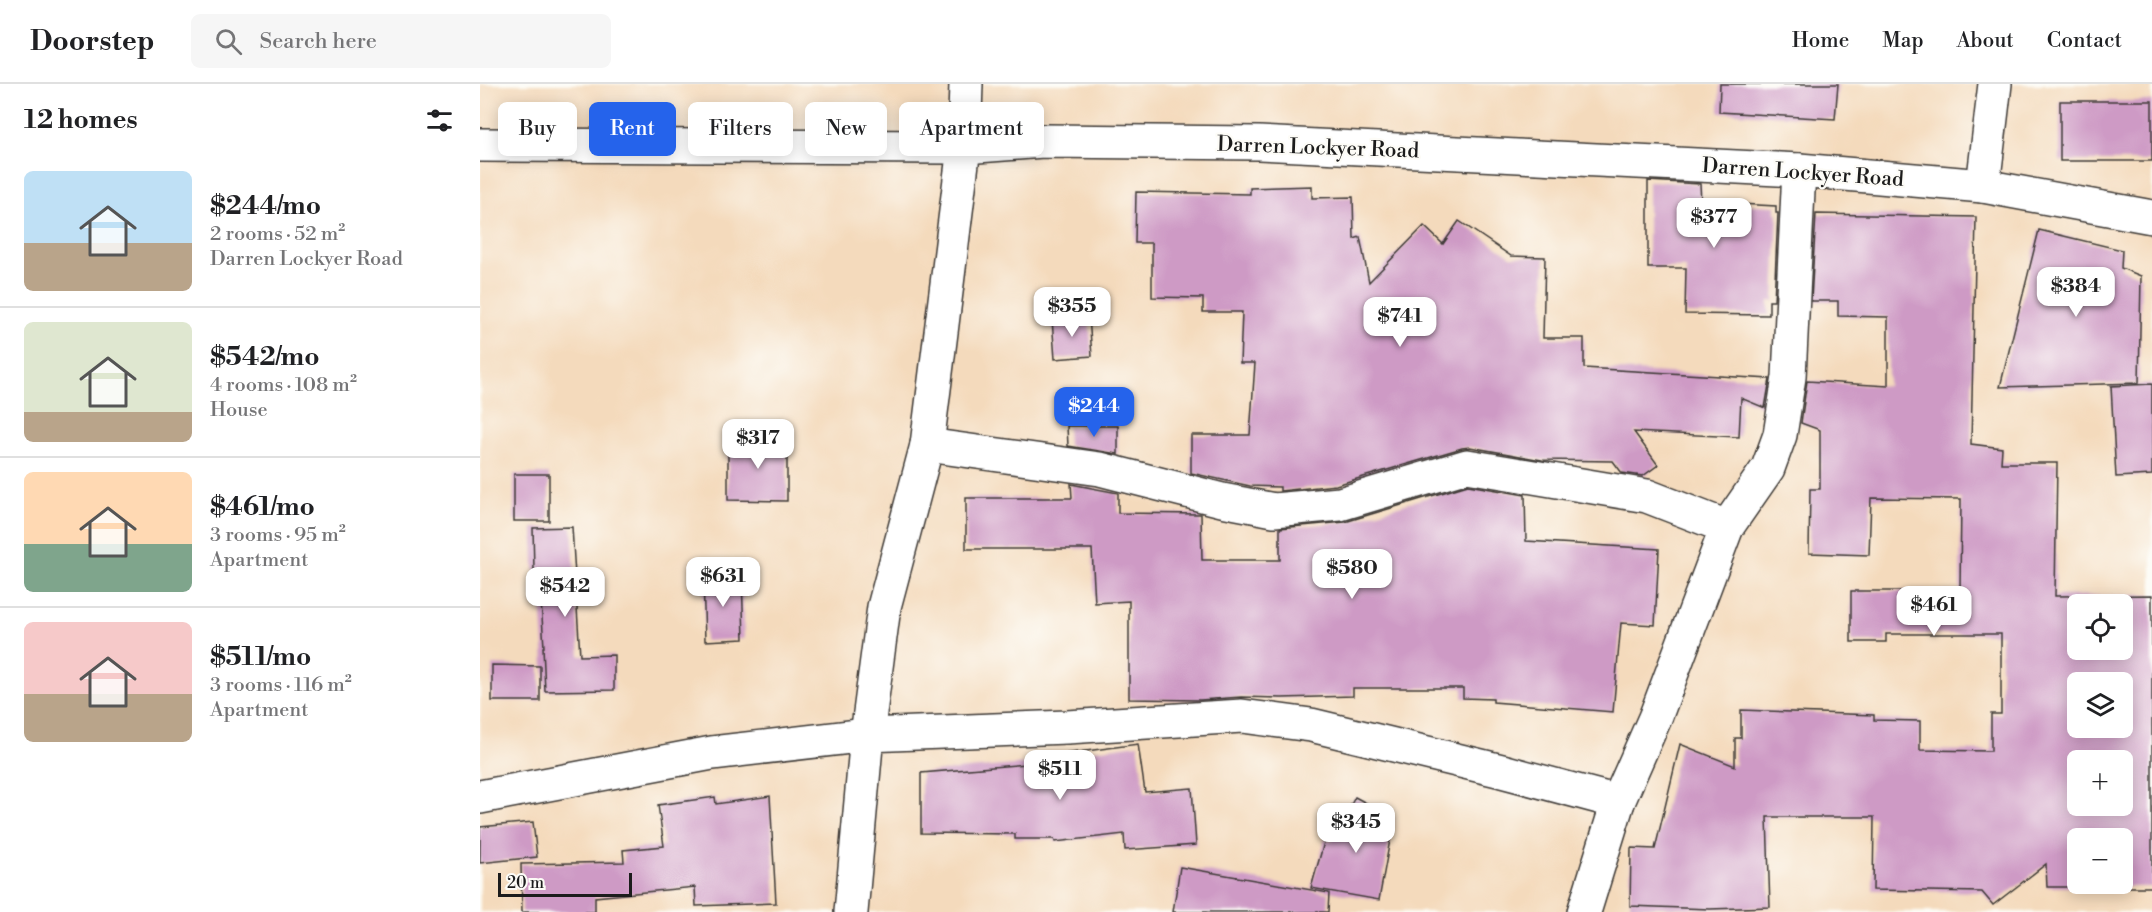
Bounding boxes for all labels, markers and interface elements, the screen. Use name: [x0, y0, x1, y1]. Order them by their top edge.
search box: [191, 14, 611, 68]
text: Doorstep: [30, 24, 155, 59]
icon: search: [212, 25, 245, 58]
text: Search here: [260, 28, 377, 55]
text: Home: [1792, 28, 1849, 54]
text: Map: [1882, 28, 1924, 54]
text: About: [1957, 28, 2014, 54]
text: Contact: [2047, 28, 2122, 54]
chip: Buy: [498, 102, 577, 156]
chip: Rent: [589, 102, 676, 156]
chip: Filters: [688, 102, 793, 156]
chip: New: [805, 102, 887, 156]
chip: Apartment: [899, 102, 1044, 156]
text: 12 homes: [24, 104, 138, 136]
icon: filters: [423, 104, 456, 137]
street label: Darren Lockyer Road: [1216, 131, 1420, 165]
street label: Darren Lockyer Road: [1701, 153, 1905, 193]
text: $244/mo: [210, 190, 321, 222]
icon: home: [72, 195, 144, 267]
pin: $377: [1678, 198, 1750, 249]
text: $377: [1691, 205, 1737, 230]
text: 2 rooms · 52 m²: [210, 222, 345, 247]
text: Darren Lockyer Road: [210, 247, 403, 272]
pin: $384: [2040, 267, 2112, 318]
text: $384: [2051, 274, 2101, 299]
pin: $355: [1036, 287, 1108, 338]
text: $355: [1048, 294, 1096, 319]
pin: $741: [1364, 297, 1436, 348]
text: $741: [1377, 304, 1423, 329]
text: $542/mo: [210, 341, 320, 373]
icon: home: [72, 346, 144, 418]
text: 4 rooms · 108 m²: [210, 373, 357, 398]
pin: $244: [1058, 387, 1130, 438]
text: $244: [1068, 394, 1120, 419]
text: House: [210, 398, 268, 423]
pin: $317: [722, 419, 794, 470]
text: $317: [736, 426, 780, 451]
text: $461/mo: [210, 491, 315, 523]
icon: home: [72, 496, 144, 568]
text: 3 rooms · 95 m²: [210, 523, 346, 548]
text: Apartment: [210, 548, 308, 573]
pin: $580: [1316, 549, 1388, 600]
text: $580: [1326, 556, 1378, 581]
pin: $631: [687, 557, 759, 608]
text: $631: [700, 564, 746, 589]
pin: $542: [529, 567, 601, 618]
text: $542: [540, 574, 590, 599]
pin: $461: [1898, 586, 1970, 637]
text: $461: [1911, 593, 1957, 618]
map controls: [2067, 594, 2133, 894]
button: locate: [2067, 594, 2133, 660]
text: $511/mo: [210, 641, 311, 673]
icon: home: [72, 646, 144, 718]
button: layers: [2067, 672, 2133, 738]
text: 3 rooms · 116 m²: [210, 673, 352, 698]
text: Apartment: [210, 698, 308, 723]
pin: $511: [1024, 750, 1096, 801]
button: +: [2067, 750, 2133, 816]
text: $511: [1038, 757, 1082, 782]
pin: $345: [1320, 803, 1392, 854]
text: $345: [1331, 810, 1381, 835]
button: −: [2067, 828, 2133, 894]
scale bar: [498, 870, 632, 898]
text: 20 m: [507, 873, 544, 893]

